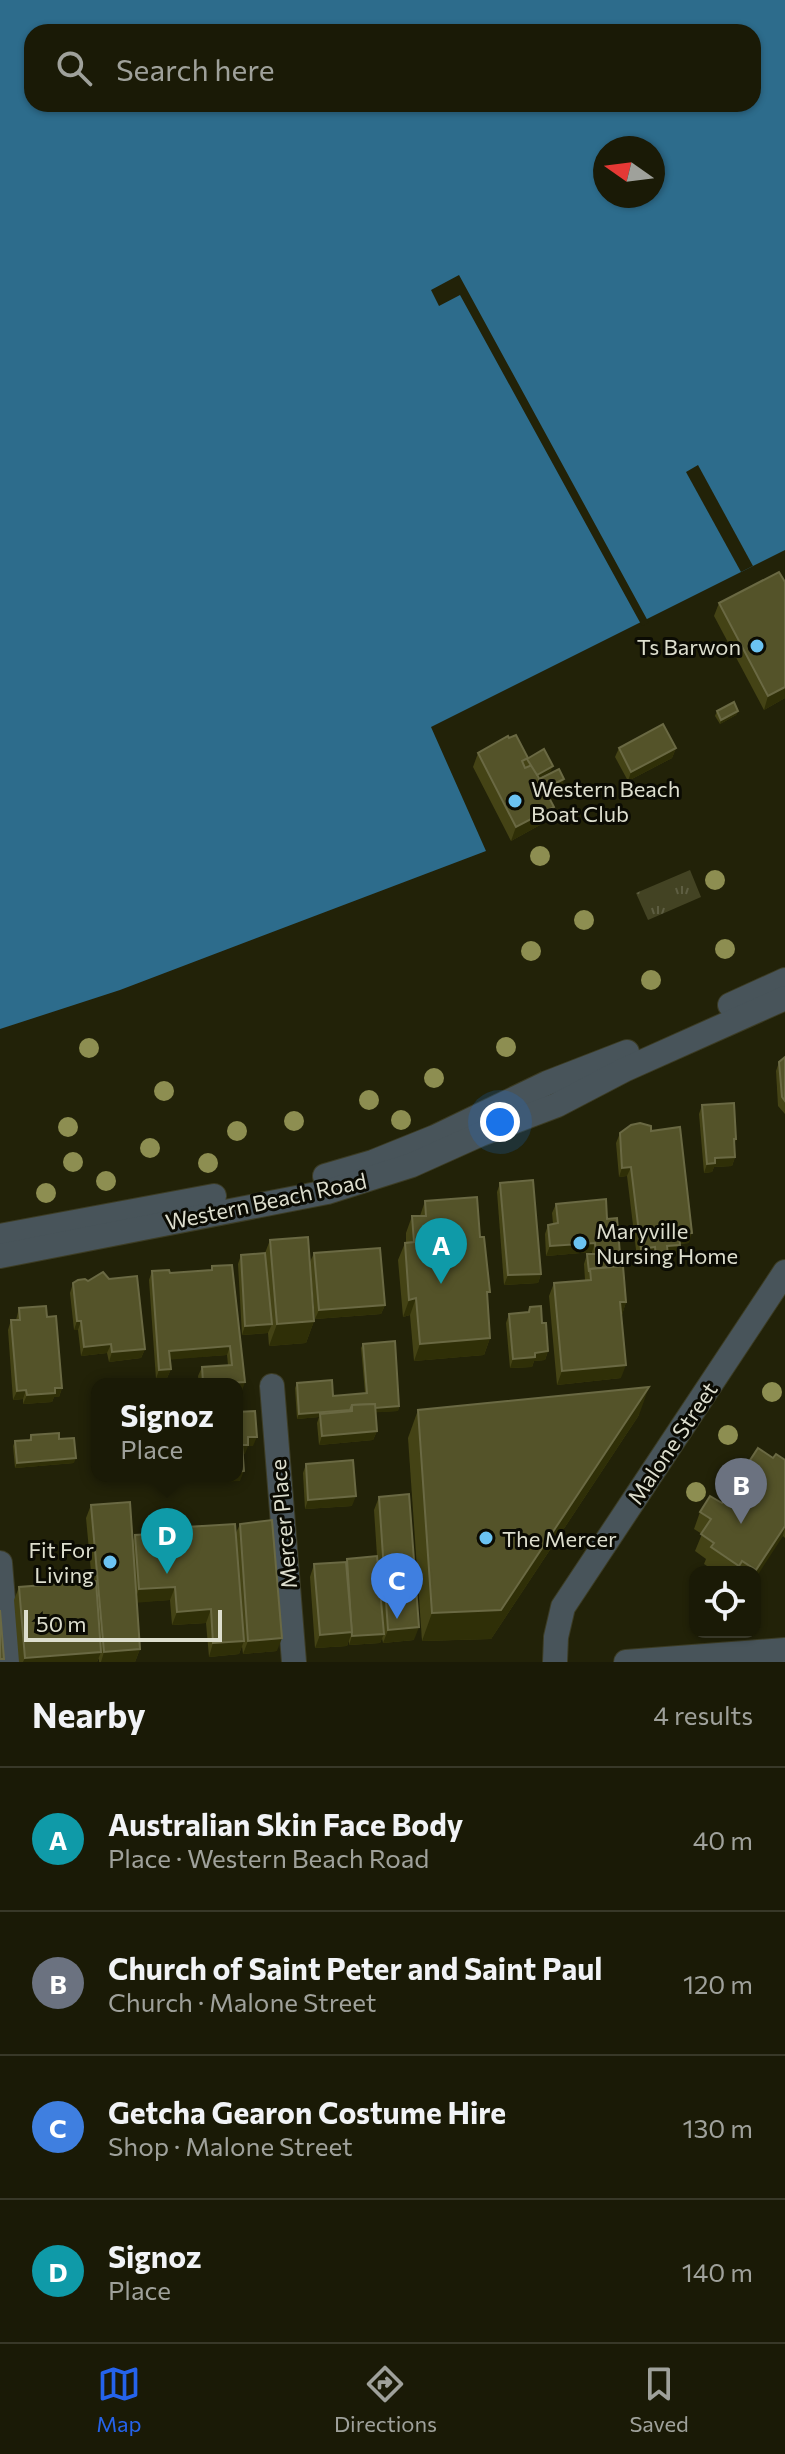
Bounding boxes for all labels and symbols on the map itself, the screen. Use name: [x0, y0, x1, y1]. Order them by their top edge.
north arrow: [593, 136, 665, 208]
place label: Ts Barwon: [637, 633, 741, 660]
marker: Ts Barwon: [748, 637, 766, 655]
place label: Western Beach Boat Club: [531, 775, 680, 827]
marker: Western Beach Boat Club: [506, 792, 524, 810]
your location: [480, 1102, 520, 1142]
street label: Western Beach Road: [163, 1166, 369, 1236]
place label: Maryville Nursing Home: [596, 1217, 738, 1269]
pin: A: [415, 1218, 467, 1284]
marker: Maryville Nursing Home: [571, 1234, 589, 1252]
street label: Malone Street: [621, 1377, 723, 1509]
street label: Mercer Place: [264, 1458, 302, 1590]
pin: B: [715, 1458, 767, 1524]
pin: D: [141, 1508, 193, 1574]
place label: The Mercer: [502, 1525, 617, 1552]
marker: The Mercer: [477, 1529, 495, 1547]
place label: Fit For Living: [28, 1536, 94, 1588]
marker: Fit For Living: [101, 1553, 119, 1571]
pin: C: [371, 1553, 423, 1619]
scale bar: [24, 1606, 222, 1642]

